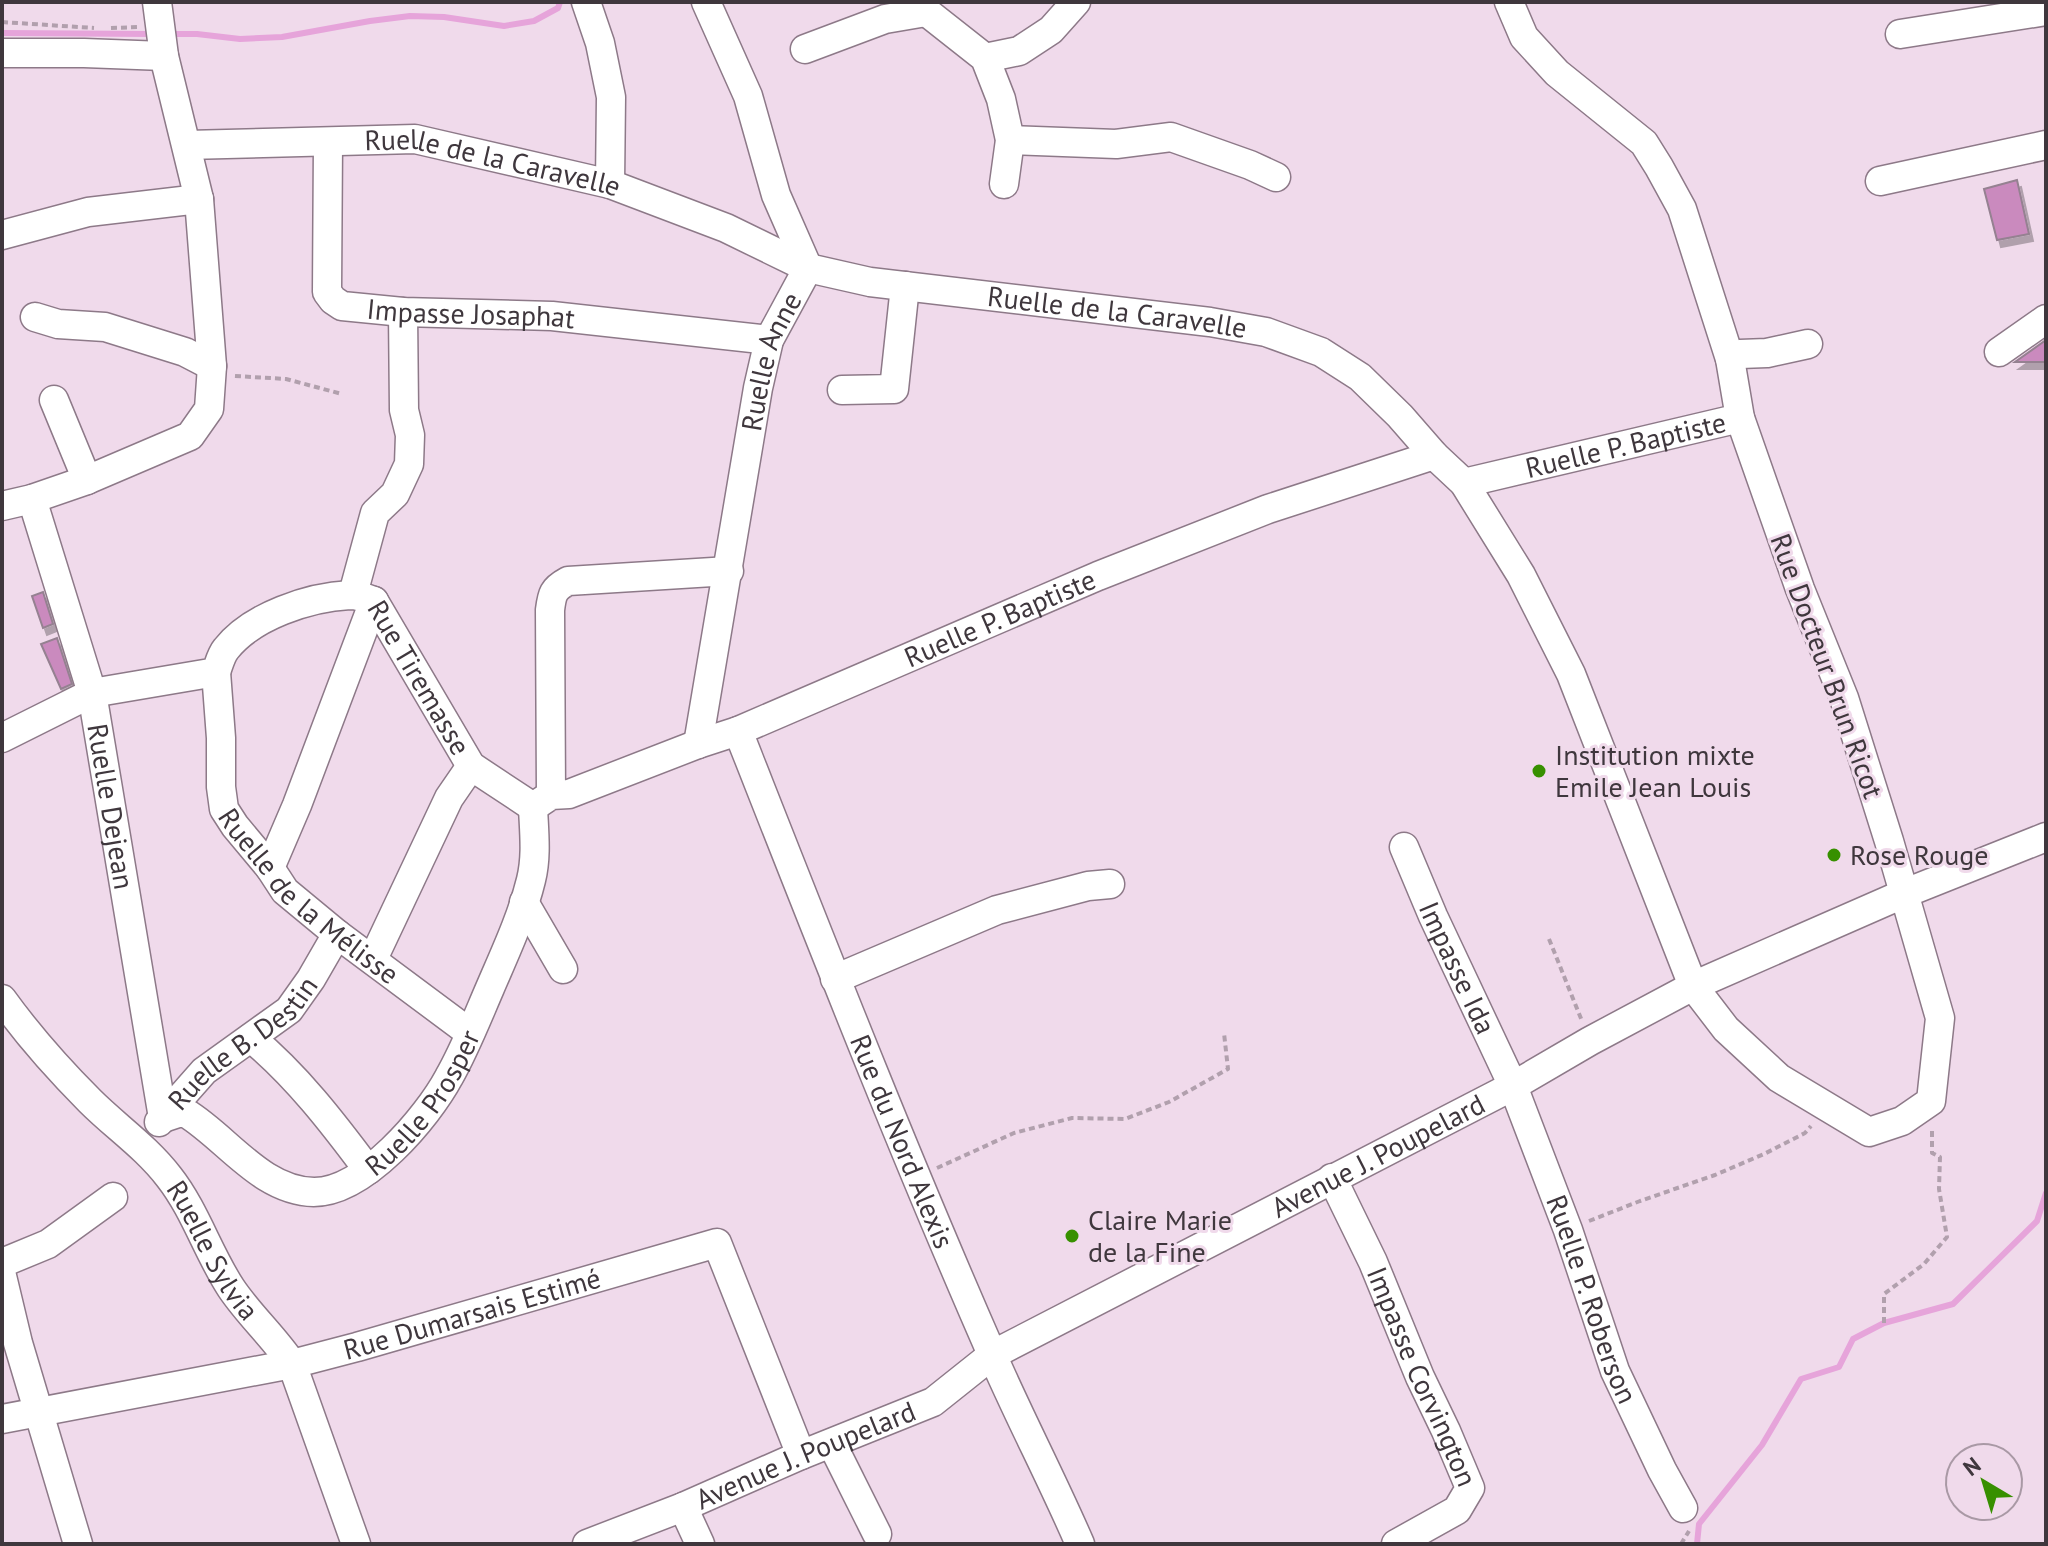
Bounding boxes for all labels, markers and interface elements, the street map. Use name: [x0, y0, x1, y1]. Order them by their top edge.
street label: Ruelle de la Caravelle: [364, 120, 626, 204]
street label: Ruelle de la Caravelle: [985, 277, 1250, 346]
street label: Ruelle Anne: [732, 285, 810, 434]
street label: Impasse Josaphat: [365, 290, 577, 336]
street label: Ruelle P. Baptiste: [1522, 403, 1729, 486]
street label: Rue Docteur Brun Ricot: [1762, 528, 1893, 804]
street label: Ruelle P. Baptiste: [898, 560, 1101, 675]
street label: Rue Tiremasse: [360, 593, 479, 762]
street label: Ruelle Dejean: [79, 721, 143, 892]
place label: Institution mixte Emile Jean Louis: [1555, 736, 1755, 805]
marker: Institution mixte Emile Jean Louis: [1530, 762, 1548, 780]
street label: Ruelle de la Mélisse: [210, 801, 407, 992]
place label: Rose Rouge: [1850, 836, 1989, 873]
marker: Rose Rouge: [1825, 846, 1843, 864]
street label: Impasse Ida: [1411, 896, 1505, 1040]
street label: Ruelle B. Destin: [159, 968, 325, 1117]
street label: Ruelle Prosper: [357, 1024, 488, 1184]
street label: Rue du Nord Alexis: [842, 1029, 963, 1254]
street label: Avenue J. Poupelard: [1265, 1085, 1491, 1226]
street label: Ruelle Sylvia: [159, 1173, 267, 1328]
street label: Ruelle P. Roberson: [1538, 1189, 1647, 1409]
place label: Claire Marie de la Fine: [1088, 1201, 1232, 1270]
marker: Claire Marie de la Fine: [1063, 1227, 1081, 1245]
street label: Rue Dumarsais Estimé: [339, 1259, 605, 1368]
street label: Impasse Corvington: [1359, 1261, 1486, 1492]
street label: Avenue J. Poupelard: [689, 1392, 921, 1517]
north arrow: [1944, 1442, 2024, 1522]
text: N: [1957, 1451, 1986, 1482]

